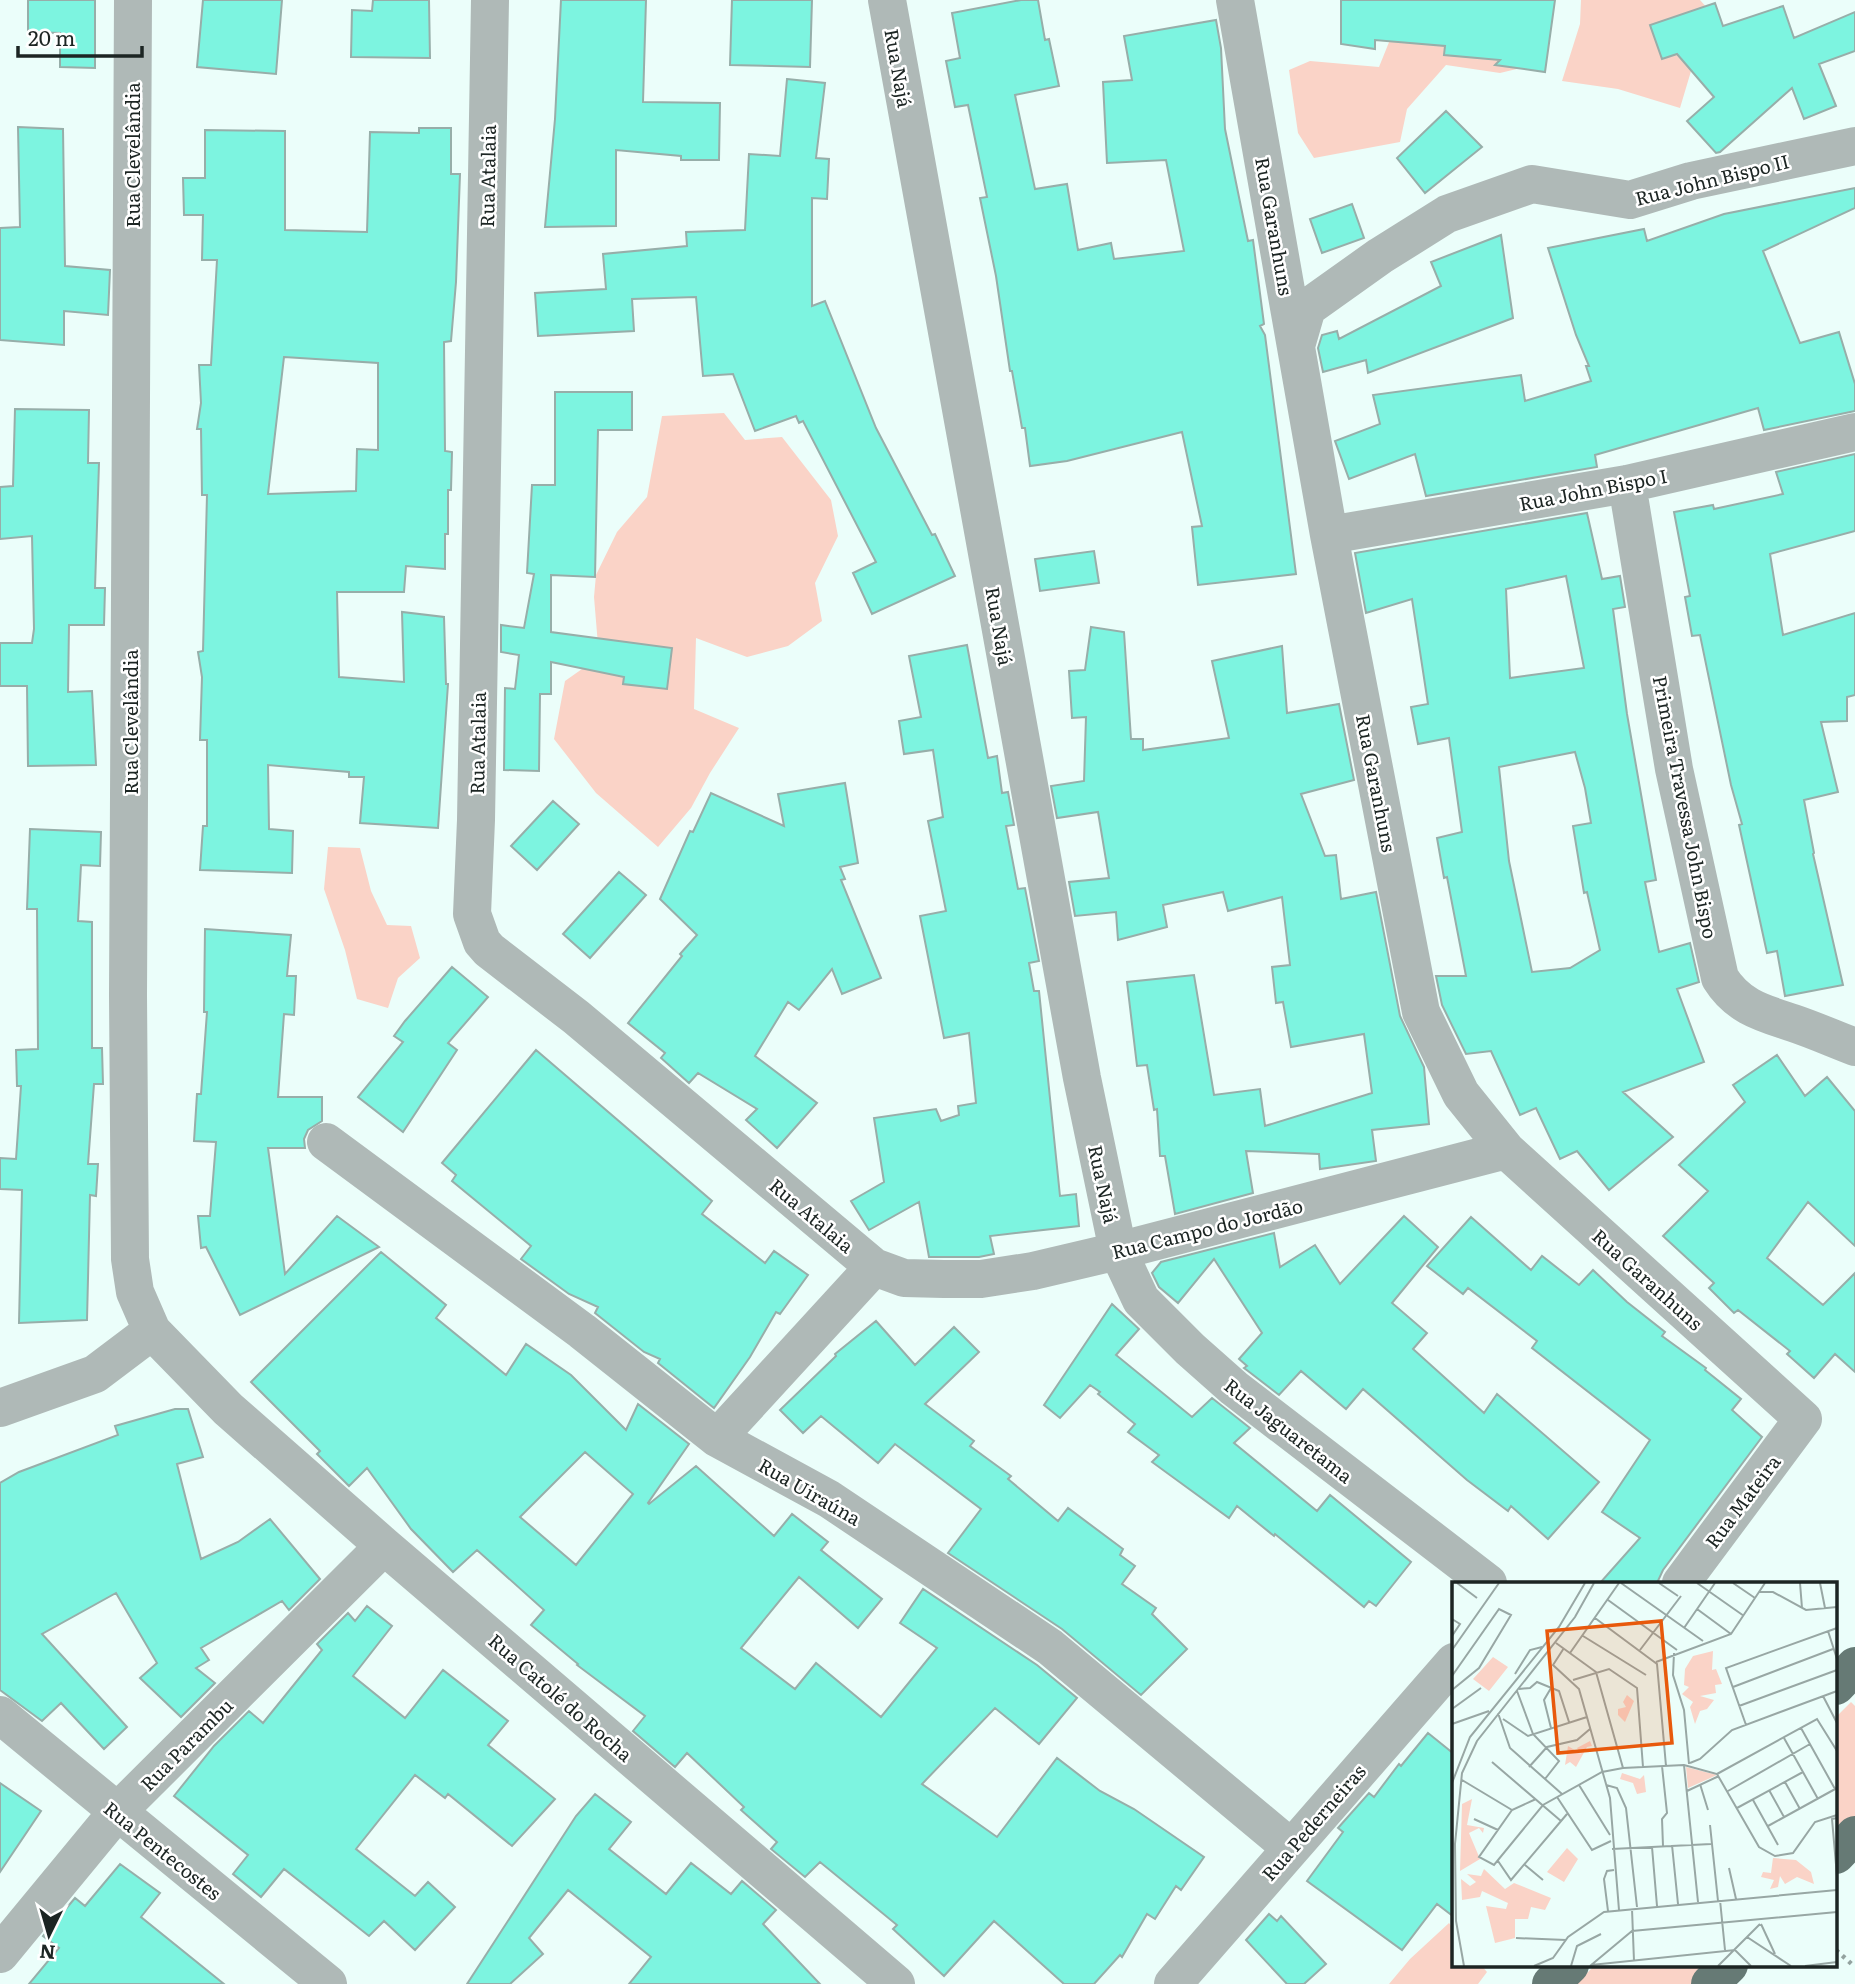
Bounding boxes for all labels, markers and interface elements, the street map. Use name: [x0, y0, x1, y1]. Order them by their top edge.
scale bar: [18, 14, 142, 58]
text: 20 m: [28, 21, 75, 52]
street label: Rua Najá: [878, 26, 920, 110]
street label: Rua Clevelândia: [118, 82, 146, 228]
street label: Rua Atalaia: [472, 124, 502, 228]
street label: Rua John Bispo II: [1632, 146, 1792, 212]
street label: Rua Garanhuns: [1249, 155, 1301, 298]
street label: Rua John Bispo I: [1517, 461, 1669, 517]
street label: Rua Najá: [979, 584, 1021, 668]
street label: Rua Clevelândia: [116, 649, 144, 795]
street label: Primeira Travessa John Bispo: [1647, 673, 1725, 941]
street label: Rua Atalaia: [462, 691, 492, 795]
street label: Rua Garanhuns: [1350, 712, 1404, 855]
street label: Rua Najá: [1082, 1142, 1126, 1227]
street label: Rua Atalaia: [764, 1171, 861, 1259]
street label: Rua Campo do Jordão: [1109, 1191, 1305, 1265]
street label: Rua Garanhuns: [1587, 1222, 1710, 1337]
street label: Rua Jaguaretama: [1219, 1371, 1360, 1490]
street label: Rua Mateira: [1698, 1448, 1787, 1553]
street label: Rua Uiraúna: [754, 1450, 867, 1532]
inset map: [1452, 1582, 1838, 1966]
street label: Rua Catolé do Rocha: [483, 1626, 640, 1768]
street label: Rua Parambu: [133, 1691, 239, 1797]
street label: Rua Pederneiras: [1254, 1757, 1372, 1887]
street label: Rua Pentecostes: [98, 1794, 228, 1906]
north arrow: [14, 1900, 84, 1970]
text: N: [38, 1938, 57, 1968]

